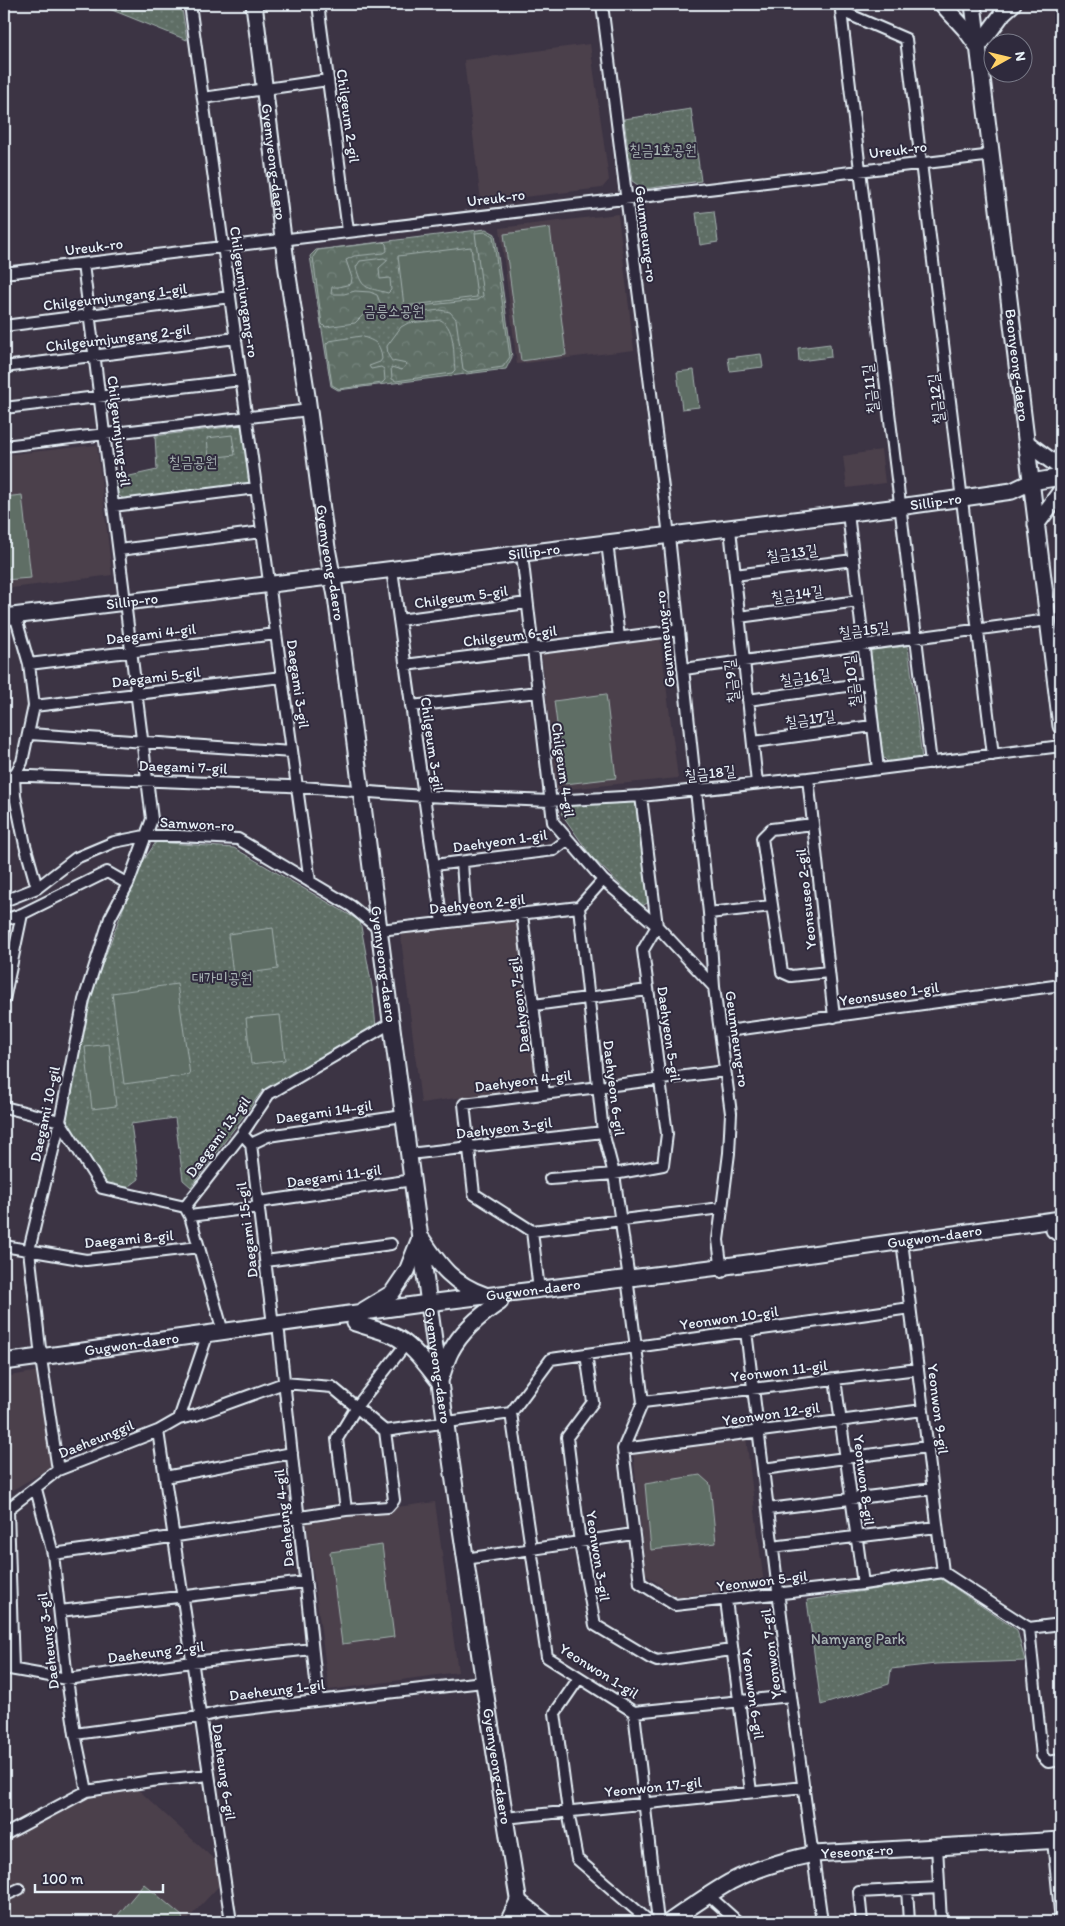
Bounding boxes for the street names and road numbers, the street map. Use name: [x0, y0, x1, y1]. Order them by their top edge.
street label: Chilgeum 2-gil: [333, 68, 364, 165]
street label: Gyemyeong-daero: [257, 102, 290, 221]
street label: Ureuk-ro: [868, 138, 928, 162]
street label: Geumneung-ro: [631, 185, 661, 283]
street label: Ureuk-ro: [466, 186, 526, 210]
street label: Chilgeumjungang-ro: [226, 225, 262, 359]
street label: Ureuk-ro: [64, 235, 124, 259]
street label: Chilgeumjungang 1-gil: [42, 279, 189, 315]
street label: Beonyeong-daero: [1001, 308, 1033, 423]
street label: Chilgeumjungang 2-gil: [44, 320, 192, 356]
street label: 칠금11길: [858, 363, 882, 415]
street label: 칠금12길: [924, 373, 948, 425]
street label: Chilgeumjung-gil: [103, 375, 135, 488]
street label: Sillip-ro: [909, 489, 963, 514]
street label: Gyemyeong-daero: [312, 504, 348, 622]
street label: Sillip-ro: [507, 540, 561, 564]
street label: 칠금13길: [765, 541, 819, 565]
street label: Chilgeum 5-gil: [413, 581, 510, 612]
street label: 칠금14길: [770, 581, 824, 607]
street label: Sillip-ro: [105, 589, 159, 613]
street label: Geumneung-ro: [651, 590, 679, 688]
street label: 칠금15길: [838, 618, 890, 642]
street label: Daegami 4-gil: [105, 619, 198, 648]
street label: Chilgeum 6-gil: [462, 621, 559, 651]
street label: Daegami 3-gil: [283, 638, 313, 730]
street label: 칠금10길: [840, 654, 864, 708]
street label: 칠금9길: [720, 658, 742, 704]
street label: Daegami 5-gil: [111, 663, 202, 691]
street label: 칠금16길: [778, 665, 832, 689]
street label: Chilgeum 3-gil: [416, 696, 448, 793]
street label: 칠금17길: [784, 707, 836, 731]
street label: Chilgeum 4-gil: [547, 721, 579, 819]
street label: Daegami 7-gil: [138, 756, 228, 778]
street label: 칠금18길: [683, 761, 737, 785]
street label: Samwon-ro: [159, 813, 235, 835]
street label: Daehyeon 1-gil: [451, 825, 549, 857]
street label: Yeonsuseo 2-gil: [792, 847, 820, 950]
street label: Daehyeon 2-gil: [428, 890, 527, 918]
street label: Gyemyeong-daero: [367, 905, 400, 1024]
street label: Daehyeon 7-gil: [504, 956, 534, 1054]
street label: Yeonsuseo 1-gil: [838, 978, 941, 1010]
street label: Daehyeon 5-gil: [653, 985, 685, 1084]
street label: Geumneung-ro: [721, 990, 753, 1088]
street label: Daehyeon 6-gil: [599, 1039, 629, 1138]
street label: Daegami 10-gil: [26, 1064, 64, 1164]
street label: Daehyeon 4-gil: [473, 1066, 573, 1096]
street label: Daegami 13-gil: [182, 1092, 255, 1181]
street label: Daegami 14-gil: [275, 1096, 374, 1128]
street label: Daehyeon 3-gil: [455, 1113, 554, 1143]
street label: Daegami 11-gil: [286, 1160, 383, 1192]
street label: Daegami 15-gil: [232, 1180, 262, 1279]
street label: Gugwon-daero: [886, 1221, 983, 1252]
street label: Daegami 8-gil: [84, 1226, 175, 1252]
street label: Gugwon-daero: [485, 1275, 581, 1305]
street label: Yeonwon 10-gil: [678, 1302, 780, 1334]
street label: Gyemyeong-daero: [421, 1306, 455, 1425]
street label: Gugwon-daero: [83, 1329, 180, 1360]
street label: Yeonwon 11-gil: [730, 1356, 829, 1386]
street label: Yeonwon 9-gil: [924, 1363, 953, 1456]
street label: Yeonwon 12-gil: [721, 1398, 822, 1430]
street label: Daeheunggil: [56, 1415, 137, 1462]
street label: Yeonwon 8-gil: [849, 1433, 879, 1527]
street label: Daeheung 4-gil: [270, 1467, 298, 1568]
street label: Yeonwon 3-gil: [582, 1509, 614, 1603]
street label: Yeonwon 5-gil: [716, 1566, 809, 1595]
street label: Daeheung 3-gil: [33, 1591, 63, 1690]
street label: Yeonwon 7-gil: [756, 1607, 785, 1700]
street label: Daeheung 2-gil: [107, 1637, 206, 1667]
street label: Yeonwon 1-gil: [556, 1639, 643, 1703]
street label: Yeonwon 6-gil: [738, 1648, 768, 1741]
street label: Daeheung 1-gil: [228, 1675, 327, 1705]
street label: Gyemyeong-daero: [479, 1707, 515, 1826]
street label: Daeheung 6-gil: [208, 1723, 240, 1822]
street label: Yeonwon 17-gil: [603, 1773, 703, 1801]
street label: Yeseong-ro: [820, 1841, 894, 1863]

